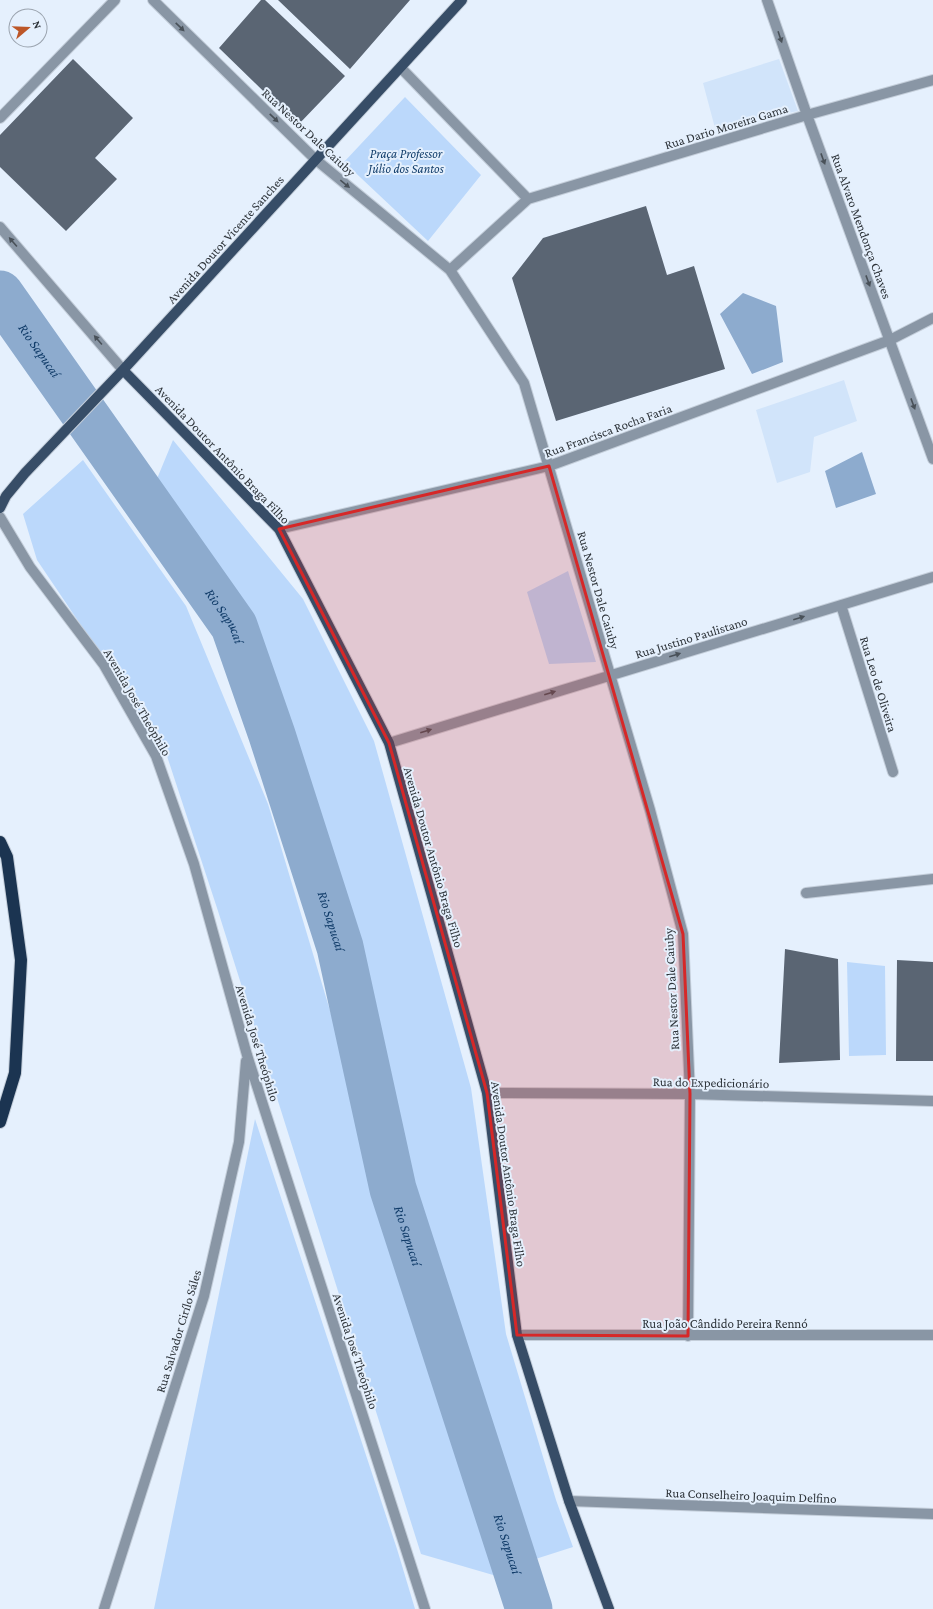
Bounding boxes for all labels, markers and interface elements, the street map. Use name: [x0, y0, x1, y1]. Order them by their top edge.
north arrow: [8, 8, 48, 48]
text: N: [31, 19, 45, 31]
one-way arrow: [175, 22, 185, 32]
one-way arrow: [777, 31, 783, 43]
street label: Rua Nestor Dale Caiuby: [259, 85, 359, 180]
street label: Rua Dario Moreira Gama: [663, 101, 790, 152]
one-way arrow: [269, 113, 279, 123]
park label: Praça Professor Júlio dos Santos: [366, 146, 444, 176]
street label: Rua Alvaro Mendonça Chaves: [828, 152, 895, 301]
one-way arrow: [821, 154, 827, 166]
street label: Avenida Doutor Vicente Sanches: [164, 172, 287, 307]
one-way arrow: [340, 179, 351, 188]
one-way arrow: [8, 237, 17, 247]
one-way arrow: [866, 276, 872, 288]
water label: Rio Sapucaí: [15, 320, 65, 382]
one-way arrow: [94, 336, 103, 345]
street label: Avenida Doutor Antônio Braga Filho: [152, 382, 293, 527]
one-way arrow: [910, 398, 916, 410]
street label: Rua Francisca Rocha Faria: [543, 400, 674, 460]
street label: Rua Nestor Dale Caiuby: [574, 529, 623, 652]
water label: Rio Sapucaí: [202, 585, 248, 648]
street label: Rua Justino Paulistano: [633, 613, 749, 662]
one-way arrow: [793, 615, 805, 621]
street label: Rua Leo de Oliveira: [857, 634, 900, 734]
street label: Avenida José Theóphilo: [101, 646, 174, 758]
one-way arrow: [669, 652, 681, 658]
one-way arrow: [544, 690, 556, 696]
one-way arrow: [420, 728, 432, 734]
street label: Avenida Doutor Antônio Braga Filho: [401, 765, 467, 949]
water label: Rio Sapucaí: [315, 889, 349, 955]
street label: Rua Nestor Dale Caiuby: [661, 927, 682, 1050]
street label: Avenida José Theóphilo: [233, 983, 282, 1103]
street label: Rua do Expedicionário: [653, 1074, 769, 1091]
street label: Avenida Doutor Antônio Braga Filho: [488, 1080, 529, 1268]
water label: Rio Sapucaí: [391, 1204, 426, 1270]
street label: Rua Salvador Cirílo Sáles: [153, 1268, 204, 1394]
street label: Avenida José Theóphilo: [330, 1291, 381, 1411]
street label: Rua João Cândido Pereira Rennó: [642, 1316, 808, 1331]
street label: Rua Conselheiro Joaquim Delfino: [665, 1485, 837, 1506]
water label: Rio Sapucaí: [491, 1512, 526, 1578]

